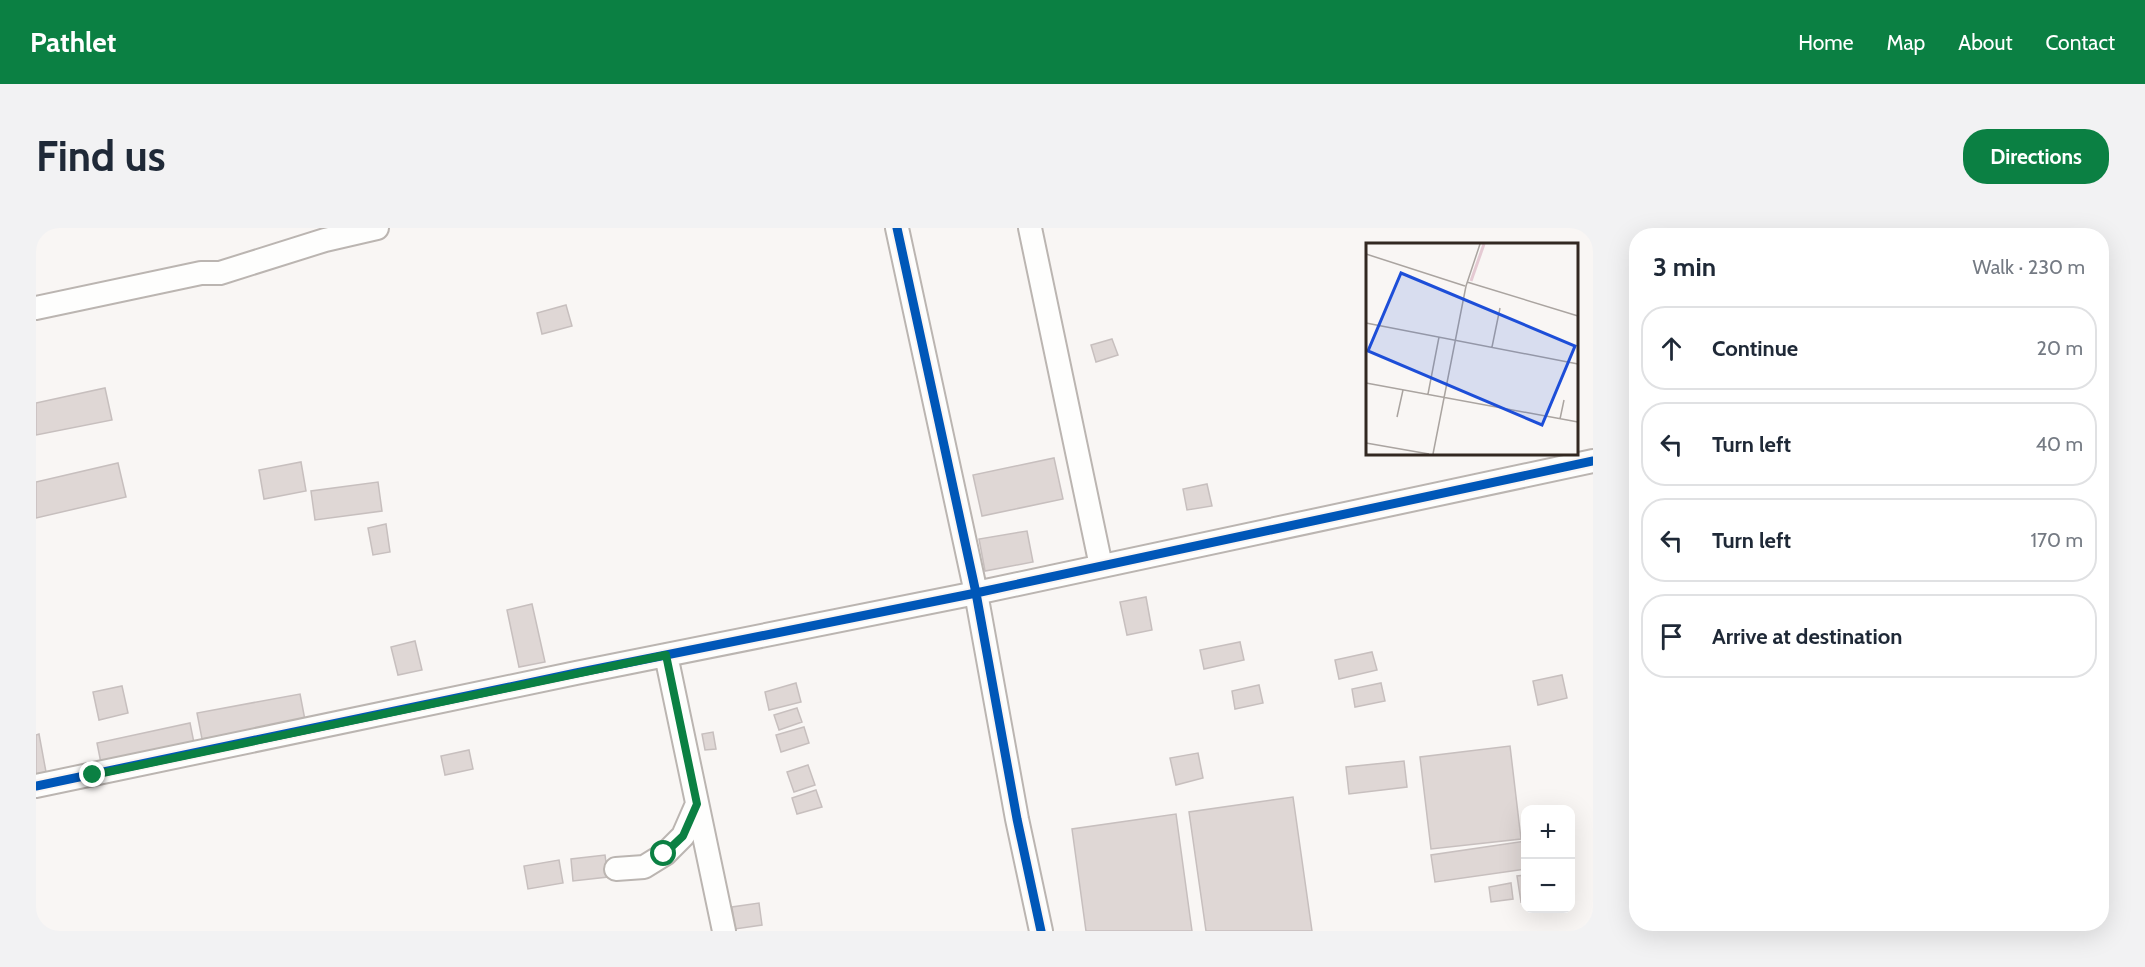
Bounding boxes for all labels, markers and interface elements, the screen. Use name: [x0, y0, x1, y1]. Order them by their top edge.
text: Pathlet: [30, 25, 116, 59]
text: Home: [1798, 30, 1854, 55]
text: Map: [1887, 30, 1925, 55]
text: About: [1958, 30, 2012, 55]
text: Contact: [2045, 30, 2115, 55]
button: Directions: [1963, 129, 2109, 184]
text: Find us: [36, 130, 165, 182]
inset map: [1366, 243, 1578, 454]
text: 3 min: [1653, 251, 1716, 283]
text: Walk · 230 m: [1973, 255, 2085, 279]
icon: ahead: [1655, 332, 1688, 365]
text: Continue: [1712, 335, 1798, 362]
text: 20 m: [2037, 336, 2083, 360]
icon: left: [1655, 428, 1688, 461]
text: Turn left: [1712, 431, 1791, 458]
text: 40 m: [2035, 432, 2083, 456]
icon: left: [1655, 524, 1688, 557]
text: Turn left: [1712, 527, 1791, 554]
text: 170 m: [2031, 528, 2083, 552]
icon: arrive: [1655, 620, 1688, 653]
text: Arrive at destination: [1712, 623, 1902, 650]
route end: [79, 761, 105, 787]
map controls: [1521, 805, 1575, 913]
button: +: [1521, 805, 1575, 859]
route start: [650, 840, 676, 866]
button: −: [1521, 859, 1575, 913]

